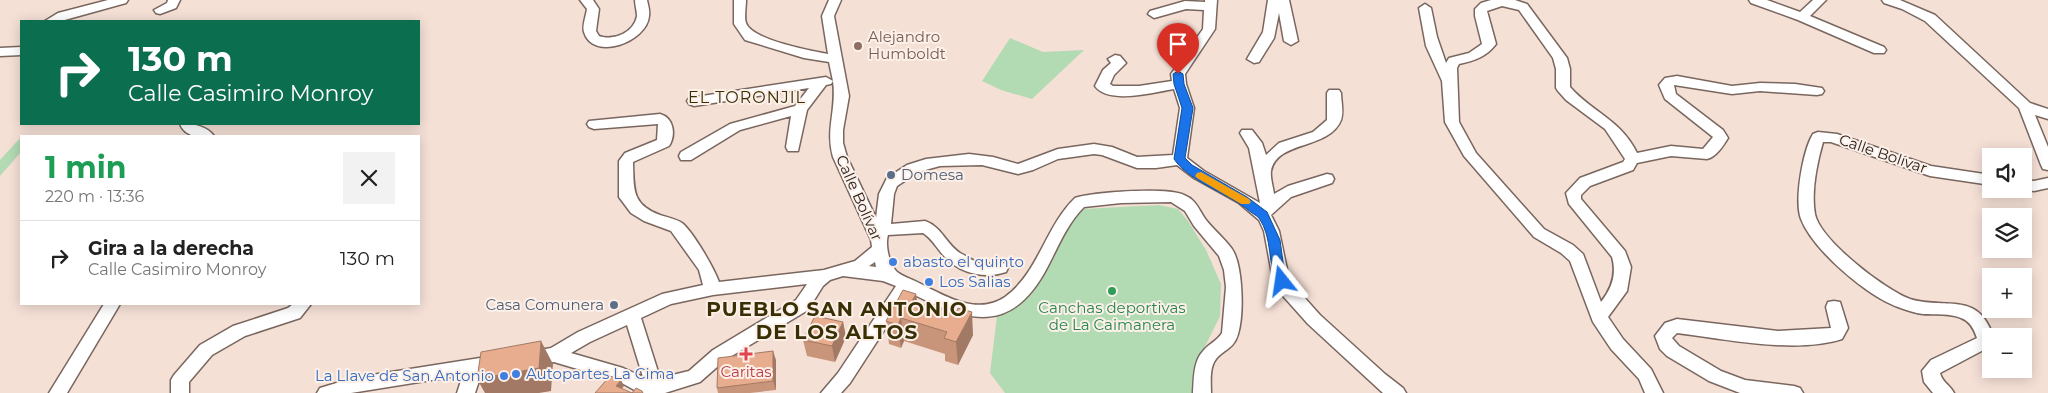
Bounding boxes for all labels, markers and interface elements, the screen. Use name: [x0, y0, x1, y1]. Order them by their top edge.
pin: [1157, 23, 1199, 74]
place label: Alejandro Humboldt: [868, 27, 946, 63]
icon: arrive: [1164, 30, 1192, 58]
text: 130 m: [128, 37, 233, 80]
icon: right: [45, 40, 110, 105]
marker: Alejandro Humboldt: [852, 40, 864, 52]
text: Calle Casimiro Monroy: [128, 80, 373, 107]
district label: EL TORONJIL: [688, 88, 806, 107]
street label: Calle Bolívar: [1837, 130, 1930, 177]
map controls: [1982, 148, 2032, 378]
button: sound: [1982, 148, 2032, 198]
text: 1 min: [45, 149, 126, 186]
button: close: [343, 152, 395, 204]
street label: Calle Bolívar: [832, 152, 887, 244]
place label: Domesa: [901, 165, 964, 184]
marker: Domesa: [885, 169, 897, 181]
text: 220 m · 13:36: [45, 187, 144, 206]
button: layers: [1982, 208, 2032, 258]
text: Gira a la derecha: [88, 237, 254, 260]
icon: right: [45, 244, 73, 272]
text: 130 m: [340, 247, 395, 270]
place label: abasto el quinto: [903, 252, 1024, 271]
position arrow: [1255, 254, 1307, 306]
marker: abasto el quinto: [887, 256, 899, 268]
text: Calle Casimiro Monroy: [88, 260, 266, 279]
button: +: [1982, 268, 2032, 318]
place label: Los Salias: [939, 272, 1011, 291]
marker: Los Salias: [923, 276, 935, 288]
marker: Canchas deportivas de La Caimanera: [1106, 285, 1118, 297]
place label: Casa Comunera: [485, 295, 604, 314]
district label: PUEBLO SAN ANTONIO DE LOS ALTOS: [706, 297, 968, 344]
place label: Canchas deportivas de La Caimanera: [1038, 298, 1186, 334]
marker: Casa Comunera: [608, 299, 620, 311]
button: −: [1982, 328, 2032, 378]
marker: Caritas: [739, 347, 753, 361]
place label: Caritas: [720, 362, 772, 381]
place label: Autopartes La Cima: [526, 364, 674, 383]
place label: La Llave de San Antonio: [315, 366, 494, 385]
marker: Autopartes La Cima: [510, 368, 522, 380]
marker: La Llave de San Antonio: [498, 370, 510, 382]

